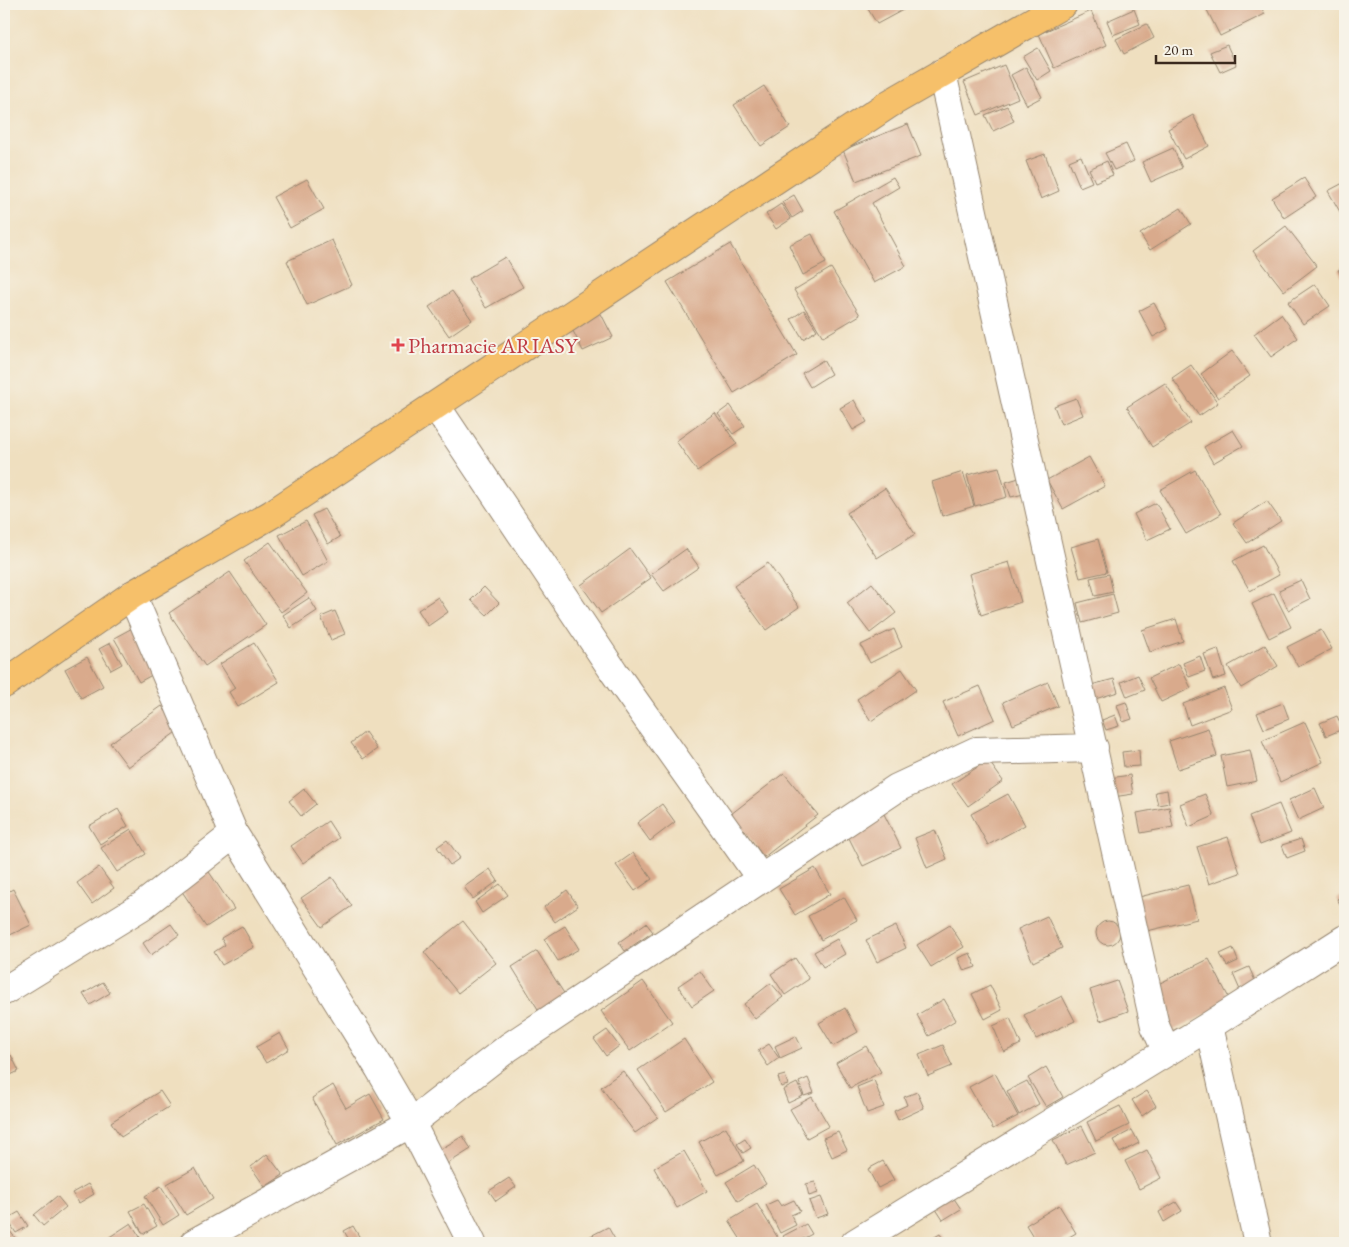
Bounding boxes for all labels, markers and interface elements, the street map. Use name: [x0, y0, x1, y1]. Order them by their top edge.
scale bar: [1156, 32, 1235, 64]
text: 20 m: [1164, 40, 1193, 59]
place label: Pharmacie ARIASY: [408, 331, 579, 360]
marker: Pharmacie ARIASY: [392, 339, 404, 351]

